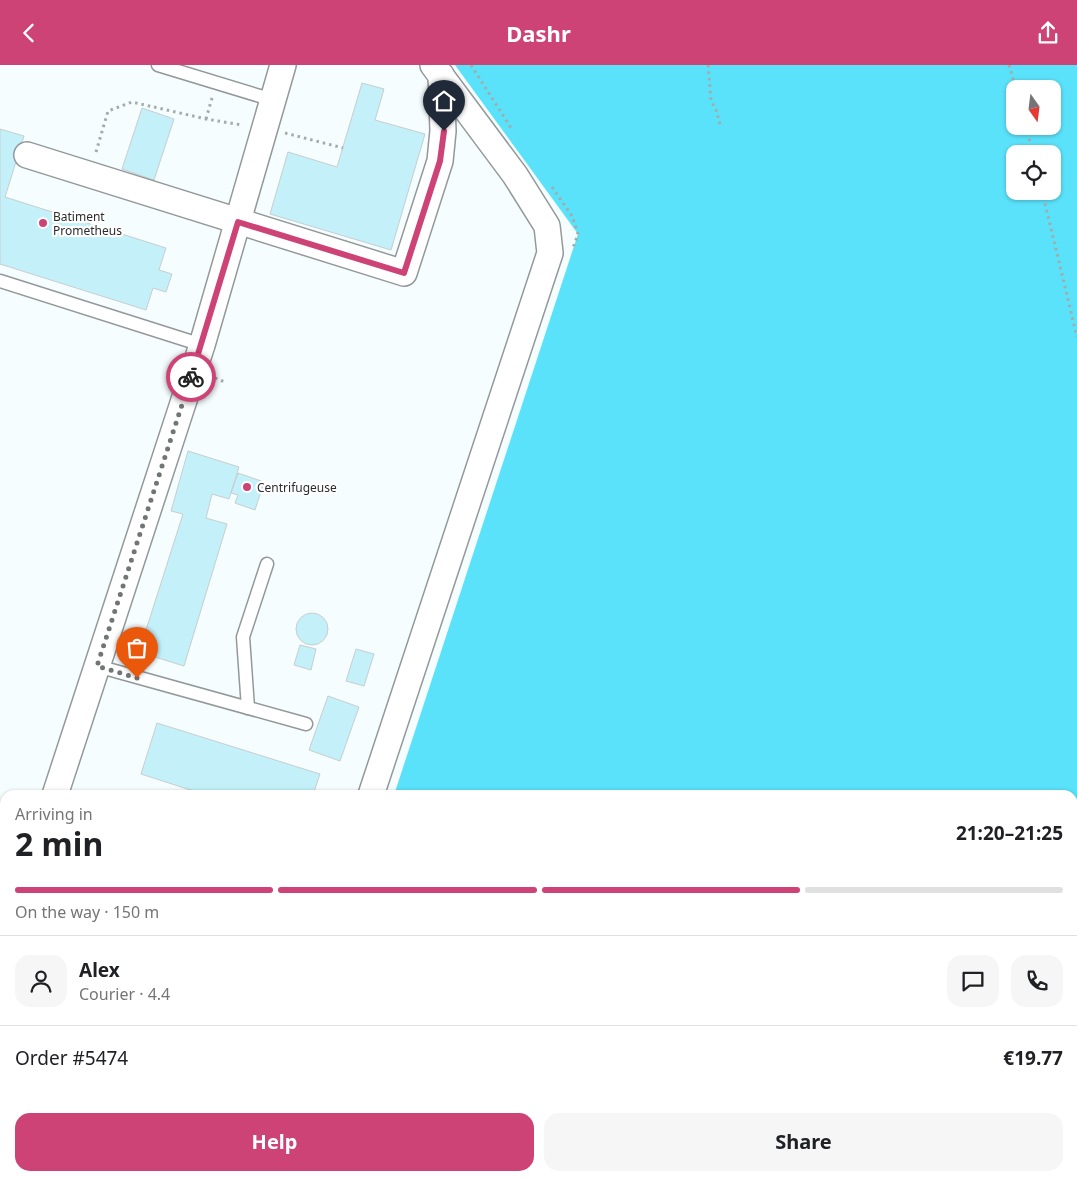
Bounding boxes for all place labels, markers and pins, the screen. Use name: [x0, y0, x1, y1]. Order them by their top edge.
pin: [423, 80, 465, 131]
place label: Batiment Prometheus: [53, 208, 122, 239]
marker: Batiment Prometheus: [37, 217, 49, 229]
place label: Centrifugeuse: [257, 479, 337, 496]
marker: Centrifugeuse: [241, 481, 253, 493]
pin: [116, 627, 158, 678]

